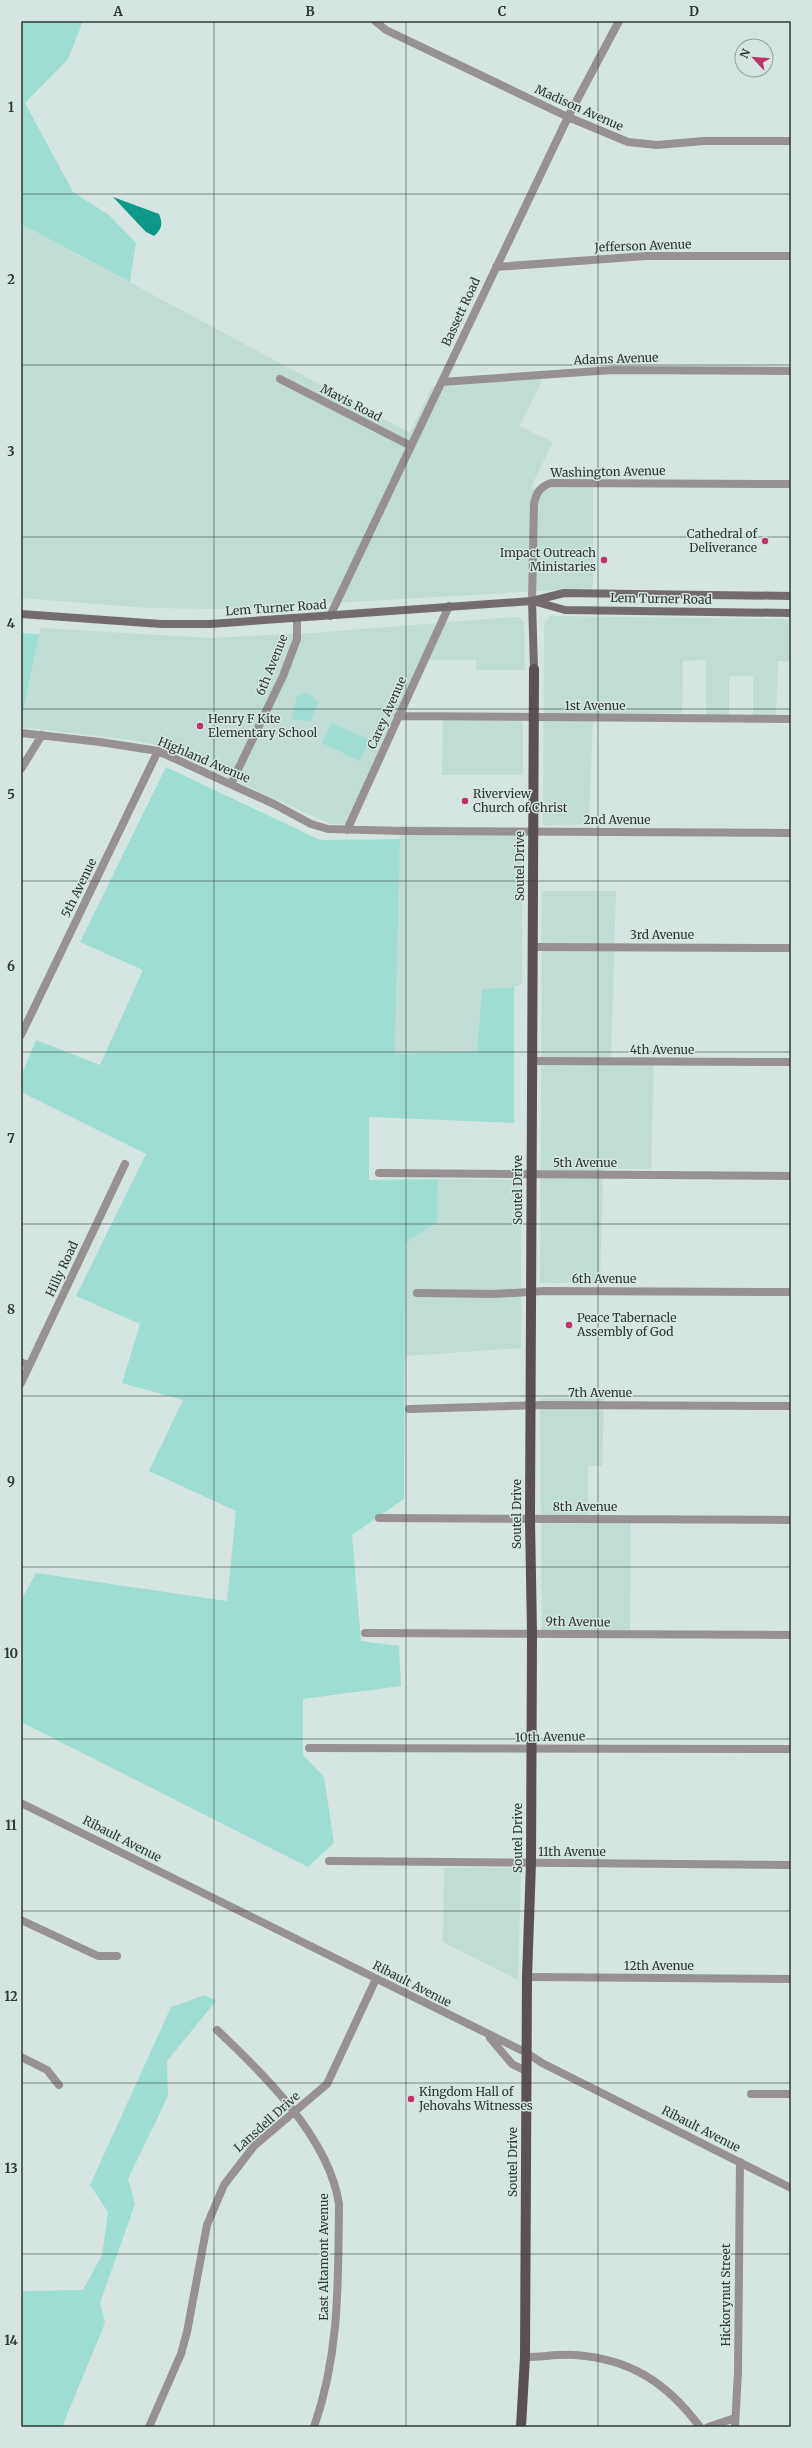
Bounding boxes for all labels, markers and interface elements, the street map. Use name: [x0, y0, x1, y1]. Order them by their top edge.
text: A: [112, 3, 123, 20]
text: B: [305, 3, 315, 20]
text: C: [498, 3, 507, 20]
text: D: [689, 3, 699, 20]
north arrow: [734, 38, 774, 78]
text: N: [737, 46, 753, 61]
street label: Madison Avenue: [533, 81, 626, 134]
text: 1: [8, 99, 14, 116]
street label: Jefferson Avenue: [593, 236, 692, 255]
text: 2: [7, 271, 15, 288]
street label: Bassett Road: [438, 275, 483, 349]
street label: Adams Avenue: [572, 350, 659, 368]
street label: Mavis Road: [318, 381, 384, 424]
text: 3: [7, 443, 15, 460]
street label: Washington Avenue: [549, 463, 666, 480]
place label: Cathedral of Deliverance: [687, 526, 757, 555]
marker: Cathedral of Deliverance: [760, 536, 770, 546]
place label: Impact Outreach Ministaries: [500, 545, 596, 574]
marker: Impact Outreach Ministaries: [599, 555, 609, 565]
street label: Lem Turner Road: [610, 590, 712, 607]
street label: Lem Turner Road: [225, 596, 327, 619]
text: 4: [7, 615, 16, 632]
street label: 6th Avenue: [252, 632, 291, 698]
street label: Carey Avenue: [364, 674, 409, 751]
street label: 1st Avenue: [565, 698, 625, 713]
place label: Henry F Kite Elementary School: [208, 711, 318, 740]
marker: Henry F Kite Elementary School: [195, 721, 205, 731]
street label: Highland Avenue: [156, 733, 253, 786]
text: 5: [7, 786, 15, 803]
place label: Riverview Church of Christ: [473, 786, 568, 815]
marker: Riverview Church of Christ: [460, 796, 470, 806]
street label: 2nd Avenue: [583, 812, 651, 827]
street label: Soutel Drive: [512, 831, 527, 901]
street label: 5th Avenue: [58, 856, 99, 920]
street label: 3rd Avenue: [630, 927, 694, 942]
text: 6: [7, 958, 15, 975]
street label: 4th Avenue: [630, 1042, 694, 1057]
text: 7: [7, 1130, 15, 1147]
street label: Soutel Drive: [510, 1155, 525, 1225]
street label: 5th Avenue: [553, 1155, 617, 1170]
street label: Hilly Road: [42, 1239, 81, 1299]
street label: 6th Avenue: [572, 1271, 636, 1286]
text: 8: [7, 1301, 15, 1318]
place label: Peace Tabernacle Assembly of God: [576, 1310, 676, 1339]
marker: Peace Tabernacle Assembly of God: [564, 1320, 574, 1330]
street label: 7th Avenue: [568, 1385, 632, 1400]
text: 9: [7, 1473, 15, 1490]
street label: Soutel Drive: [509, 1479, 524, 1549]
street label: 8th Avenue: [553, 1499, 617, 1514]
street label: 9th Avenue: [545, 1613, 611, 1630]
text: 10: [4, 1645, 18, 1662]
street label: 10th Avenue: [515, 1728, 585, 1745]
street label: Soutel Drive: [510, 1803, 525, 1873]
street label: Ribault Avenue: [80, 1812, 164, 1865]
text: 11: [5, 1817, 17, 1834]
street label: 11th Avenue: [538, 1844, 606, 1859]
street label: Ribault Avenue: [370, 1957, 454, 2010]
street label: 12th Avenue: [624, 1958, 694, 1973]
text: 12: [4, 1988, 18, 2005]
place label: Kingdom Hall of Jehovahs Witnesses: [418, 2084, 533, 2113]
street label: Lansdell Drive: [231, 2088, 303, 2155]
marker: Kingdom Hall of Jehovahs Witnesses: [406, 2094, 416, 2104]
street label: Ribault Avenue: [659, 2102, 743, 2155]
street label: Soutel Drive: [505, 2127, 520, 2197]
text: 13: [4, 2160, 18, 2177]
street label: East Altamont Avenue: [316, 2193, 331, 2321]
street label: Hickorynut Street: [718, 2243, 733, 2347]
text: 14: [4, 2332, 19, 2349]

